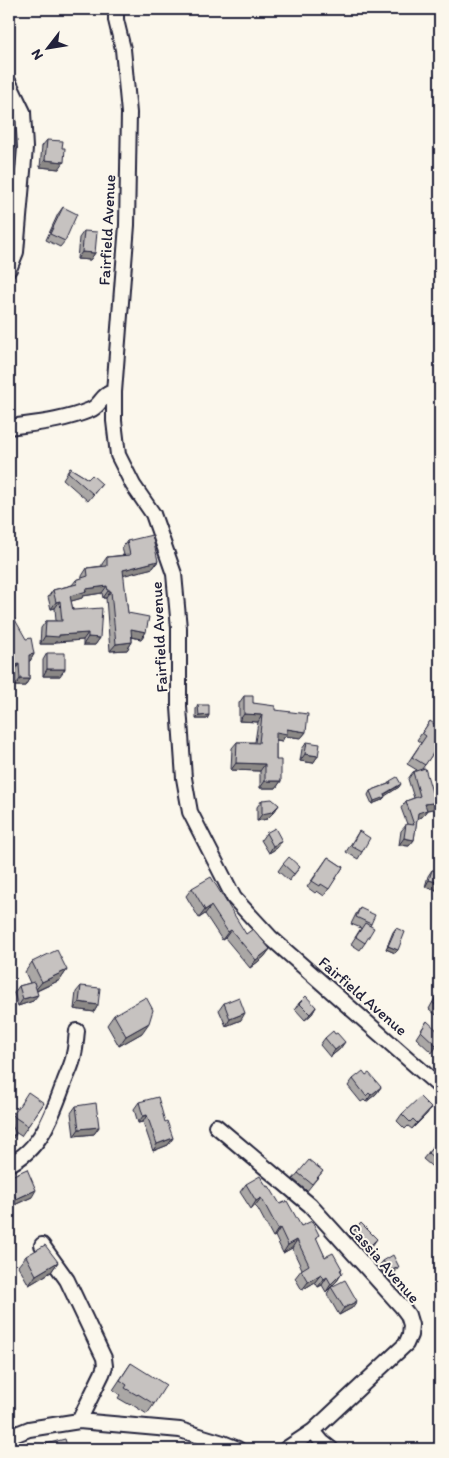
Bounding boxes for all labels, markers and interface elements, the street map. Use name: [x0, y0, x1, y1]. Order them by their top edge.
north arrow: [22, 22, 72, 72]
text: N: [28, 46, 47, 63]
street label: Fairfield Avenue: [95, 174, 119, 286]
street label: Fairfield Avenue: [147, 581, 171, 693]
street label: Fairfield Avenue: [315, 952, 411, 1040]
street label: Cassia Avenue: [344, 1219, 424, 1307]

